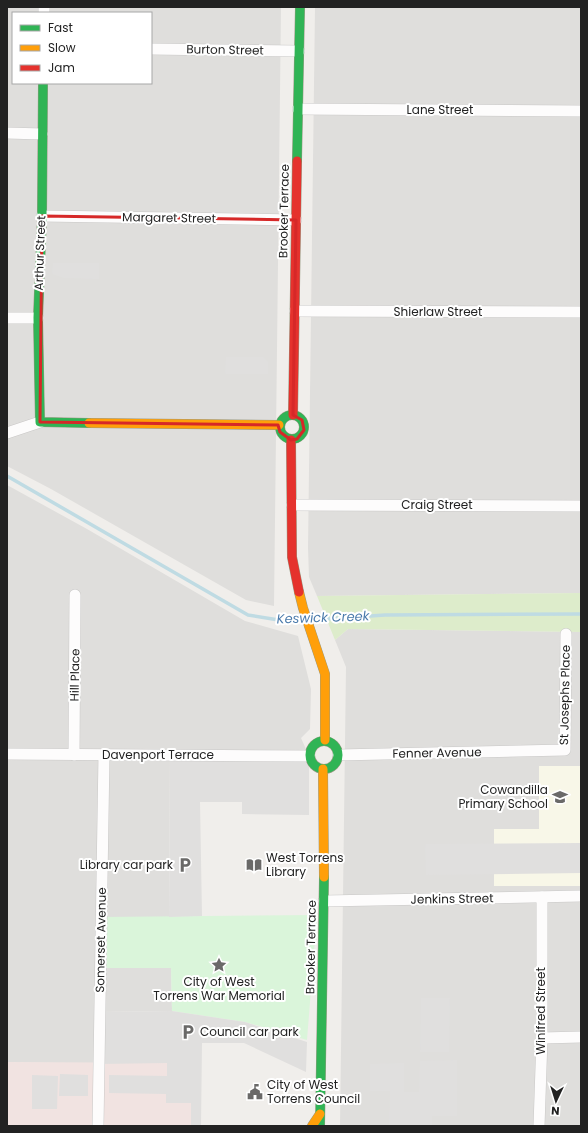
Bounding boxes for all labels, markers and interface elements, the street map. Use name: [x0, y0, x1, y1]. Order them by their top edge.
legend: [12, 12, 152, 84]
text: Fast: [48, 19, 73, 36]
text: Slow: [48, 39, 76, 56]
street label: Burton Street: [186, 40, 264, 59]
text: Jam: [48, 59, 75, 76]
street label: Lane Street: [407, 101, 473, 118]
street label: Brooker Terrace: [274, 164, 293, 258]
street label: Margaret Street: [122, 208, 216, 227]
street label: Arthur Street: [30, 215, 49, 291]
street label: Shierlaw Street: [394, 303, 482, 320]
street label: Craig Street: [401, 496, 473, 513]
water label: Keswick Creek: [276, 606, 371, 629]
street label: St Josephs Place: [555, 645, 574, 745]
street label: Hill Place: [66, 648, 83, 702]
street label: Fenner Avenue: [392, 743, 482, 762]
street label: Davenport Terrace: [102, 746, 214, 763]
place label: Cowandilla Primary School: [458, 781, 548, 812]
school or university icon: Cowandilla Primary School: [551, 788, 569, 806]
place label: West Torrens Library: [266, 849, 344, 880]
place label: Library car park: [80, 856, 174, 873]
parking icon: Library car park: [176, 856, 194, 874]
library icon: West Torrens Library: [245, 856, 263, 874]
street label: Somerset Avenue: [91, 887, 110, 993]
street label: Jenkins Street: [410, 889, 494, 908]
street label: Brooker Terrace: [301, 900, 320, 994]
place icon: City of West Torrens War Memorial: [210, 956, 228, 974]
street label: Winifred Street: [532, 967, 549, 1055]
place label: City of West Torrens War Memorial: [153, 973, 285, 1004]
parking icon: Council car park: [179, 1023, 197, 1041]
place label: Council car park: [200, 1023, 299, 1040]
place label: City of West Torrens Council: [267, 1076, 360, 1107]
north arrow: [536, 1081, 576, 1121]
public building icon: City of West Torrens Council: [246, 1083, 264, 1101]
text: N: [551, 1103, 560, 1119]

